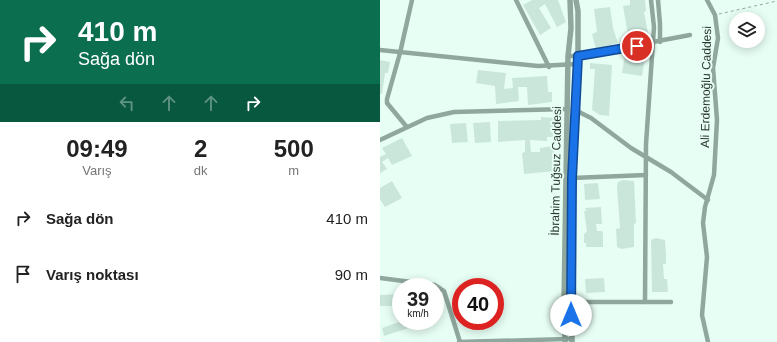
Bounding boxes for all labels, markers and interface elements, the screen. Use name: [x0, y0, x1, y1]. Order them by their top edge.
map controls: [729, 12, 765, 48]
button: layers: [729, 12, 765, 48]
icon: right: [12, 16, 64, 68]
text: 410 m: [78, 16, 157, 47]
street label: Ali Erdemoğlu Caddesi: [698, 26, 714, 148]
pin: [620, 29, 654, 63]
icon: arrive: [626, 35, 648, 57]
text: Sağa dön: [78, 49, 155, 69]
icon: left: [116, 92, 138, 114]
icon: ahead: [158, 92, 180, 114]
icon: ahead: [200, 92, 222, 114]
icon: right: [242, 92, 264, 114]
street label: İbrahim Tuğsuz Caddesi: [548, 106, 564, 236]
text: 09:49: [66, 135, 128, 162]
text: 2: [194, 135, 207, 162]
text: 500: [274, 135, 314, 162]
text: Varış: [82, 163, 112, 178]
text: dk: [194, 163, 208, 178]
text: m: [288, 163, 299, 178]
icon: right: [12, 207, 34, 229]
text: Sağa dön: [46, 210, 114, 227]
text: 410 m: [326, 210, 368, 227]
icon: arrive: [12, 263, 34, 285]
text: Varış noktası: [46, 266, 139, 283]
text: 90 m: [335, 266, 368, 283]
speed limit sign: 40: [452, 278, 504, 330]
text: 39: [407, 288, 429, 310]
position arrow: [550, 294, 592, 336]
text: km/h: [407, 308, 429, 319]

